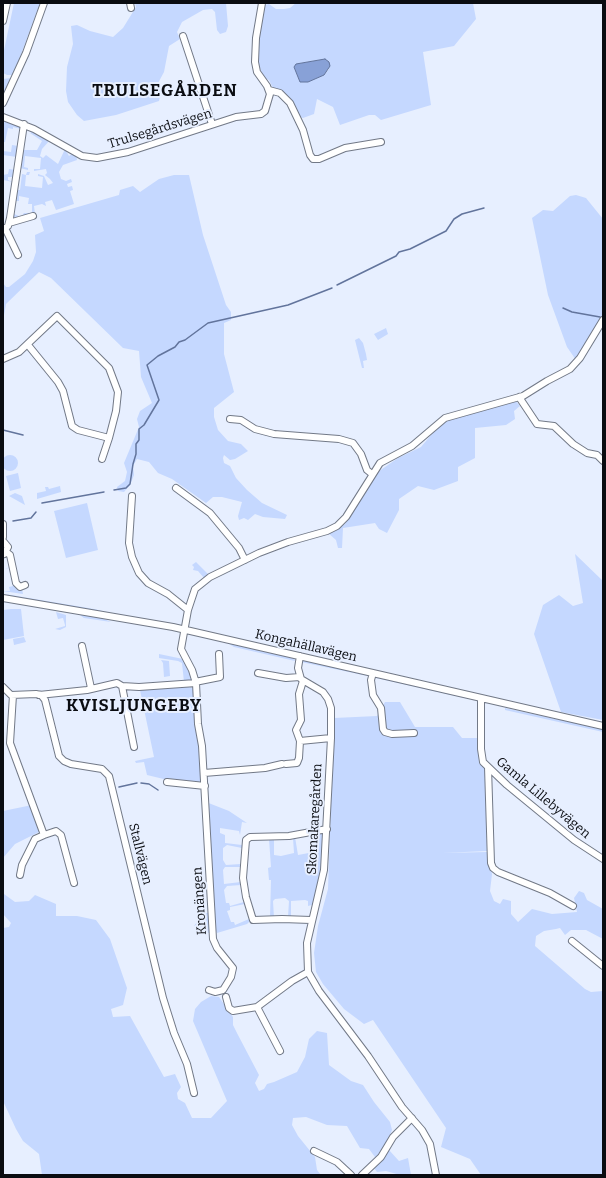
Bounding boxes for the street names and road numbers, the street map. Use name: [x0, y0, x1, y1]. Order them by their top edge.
street label: Trulsegårdsvägen: [106, 106, 214, 152]
street label: Kongahällavägen: [254, 627, 358, 665]
street label: Gamla Lillebyvägen: [493, 754, 593, 842]
street label: Skomakaregården: [304, 763, 326, 875]
street label: Stallvägen: [125, 822, 155, 886]
street label: Kronängen: [190, 867, 210, 935]

